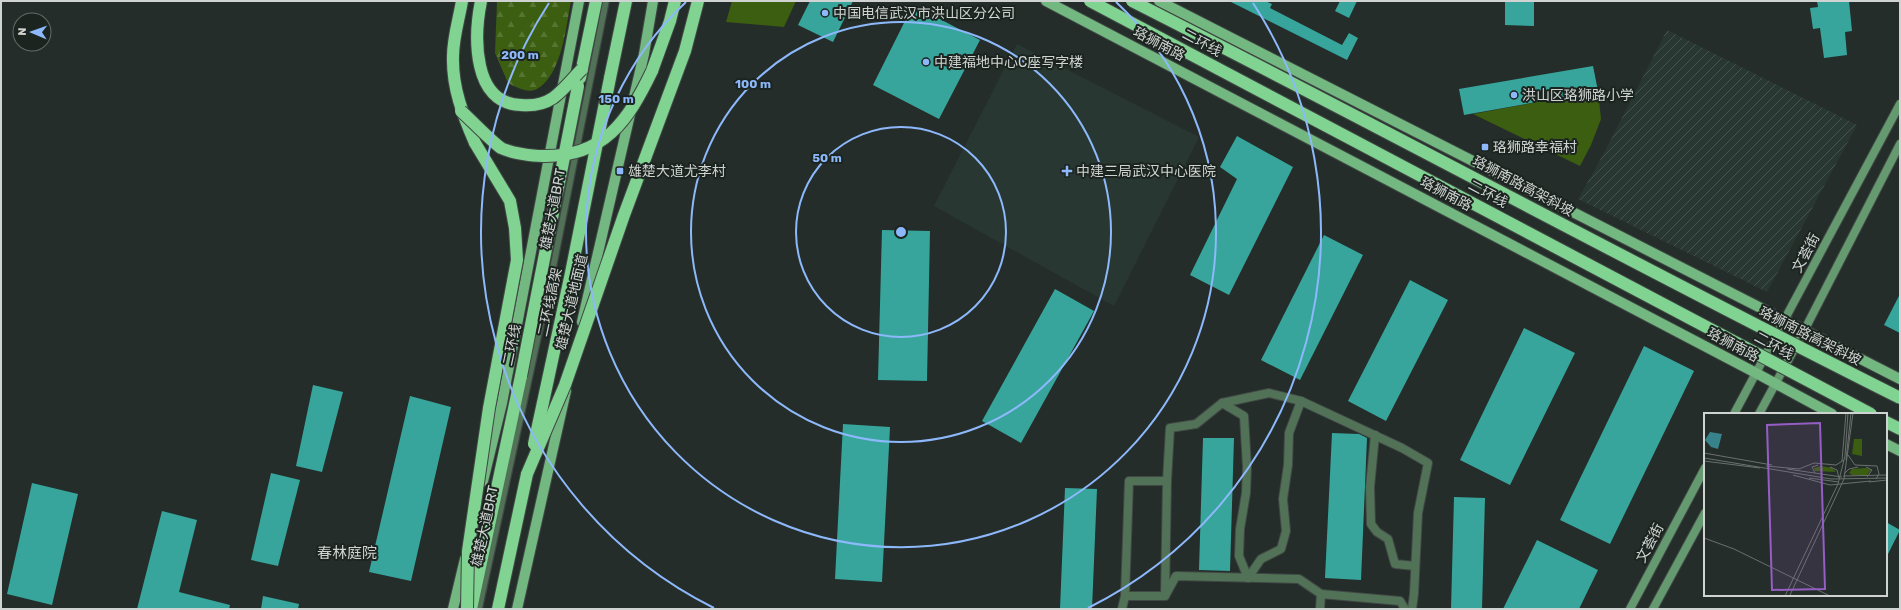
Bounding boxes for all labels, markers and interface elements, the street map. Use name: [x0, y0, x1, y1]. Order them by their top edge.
place label: 中国电信武汉市洪山区分公司: [833, 5, 1015, 22]
marker: 中国电信武汉市洪山区分公司: [820, 8, 830, 18]
north arrow: [12, 12, 52, 52]
street label: 珞狮南路: [1130, 23, 1188, 65]
street label: 二环线: [1179, 26, 1225, 60]
text: N: [16, 27, 29, 36]
text: 200 m: [501, 48, 539, 62]
place label: 中建福地中心C座写字楼: [934, 54, 1083, 71]
marker: 中建福地中心C座写字楼: [921, 57, 931, 67]
text: 100 m: [735, 77, 771, 91]
place label: 洪山区珞狮路小学: [1522, 87, 1634, 104]
marker: 洪山区珞狮路小学: [1509, 90, 1519, 100]
text: 150 m: [598, 92, 634, 106]
place label: 珞狮路幸福村: [1493, 139, 1577, 156]
marker: 珞狮路幸福村: [1480, 142, 1490, 152]
text: 50 m: [812, 151, 842, 165]
street label: 珞狮南路高架斜坡: [1470, 152, 1576, 220]
place label: 雄楚大道尤李村: [628, 163, 726, 180]
place label: 中建三局武汉中心医院: [1076, 163, 1216, 180]
marker: 中建三局武汉中心医院: [1061, 165, 1073, 177]
marker: 雄楚大道尤李村: [615, 166, 625, 176]
street label: 雄楚大道BRT: [537, 167, 569, 251]
street label: 珞狮南路: [1417, 173, 1475, 215]
street label: 二环线: [1465, 177, 1511, 211]
centre of rings: [894, 225, 908, 239]
street label: 文荟街: [1789, 230, 1823, 276]
street label: 雄楚大道地面道: [553, 252, 591, 352]
street label: 二环线高架: [534, 266, 566, 338]
street label: 珞狮南路高架斜坡: [1756, 303, 1864, 369]
street label: 二环线: [499, 323, 525, 367]
street label: 珞狮南路: [1704, 324, 1762, 366]
street label: 二环线: [1751, 329, 1797, 363]
inset map: [1704, 413, 1887, 596]
street label: 雄楚大道BRT: [468, 484, 502, 568]
street label: 文荟街: [1633, 520, 1667, 566]
district label: 春林庭院: [317, 544, 377, 562]

